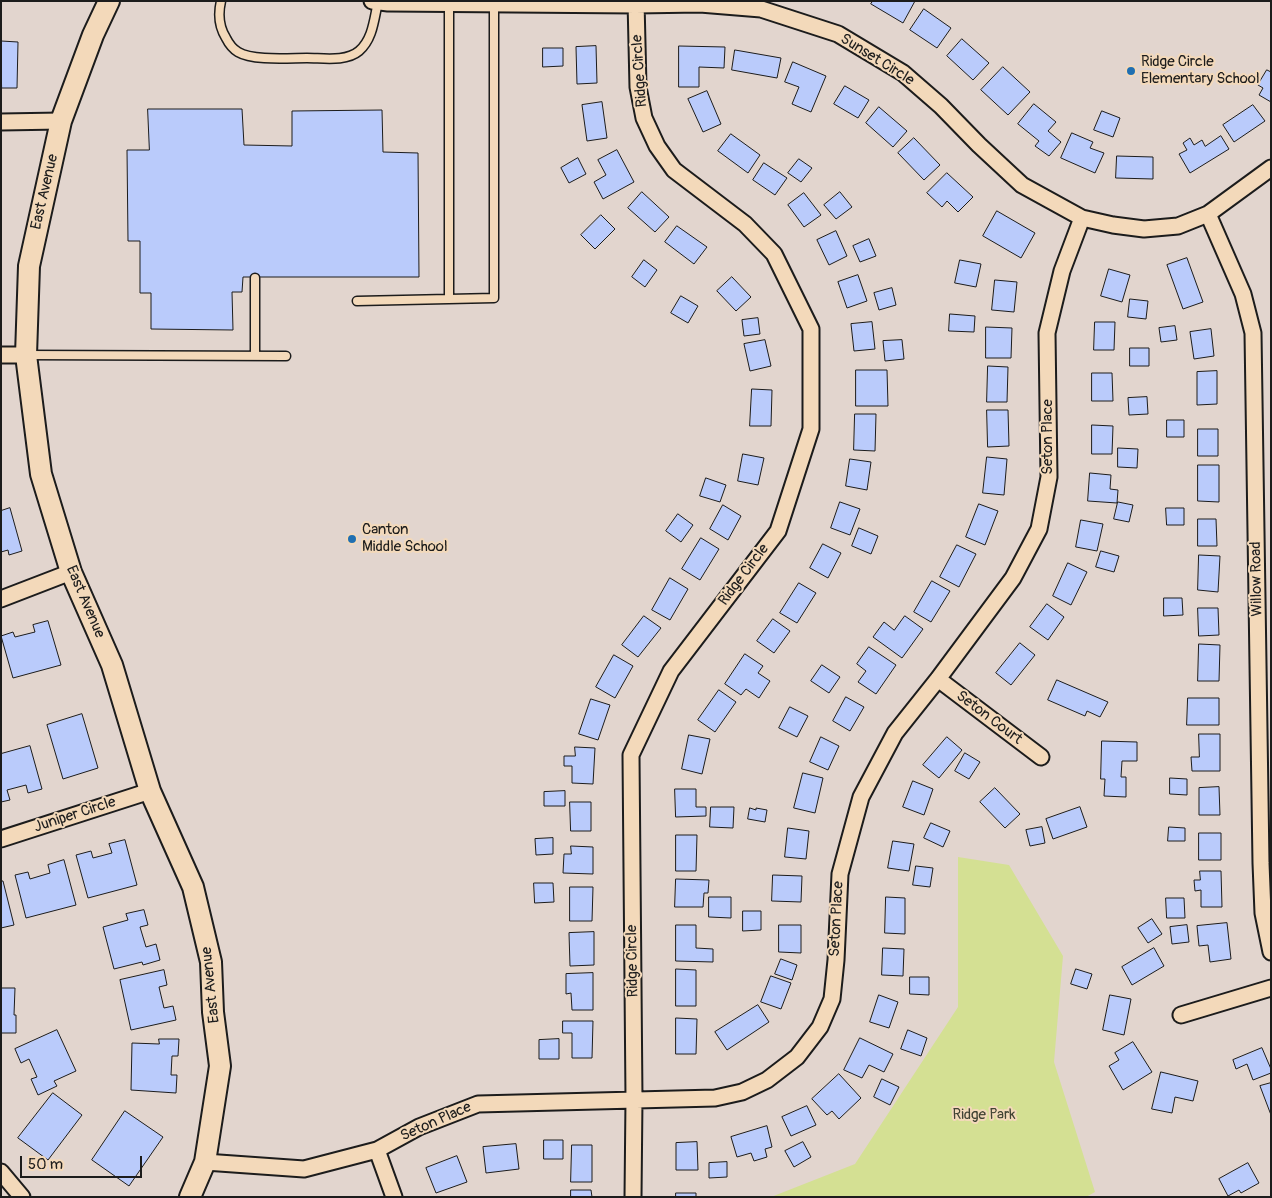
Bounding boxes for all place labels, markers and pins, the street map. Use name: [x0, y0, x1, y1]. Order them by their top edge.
place label: Ridge Circle Elementary School: [1141, 53, 1259, 88]
marker: Ridge Circle Elementary School: [1125, 65, 1137, 77]
place label: Canton Middle School: [362, 521, 447, 556]
marker: Canton Middle School: [346, 533, 358, 545]

